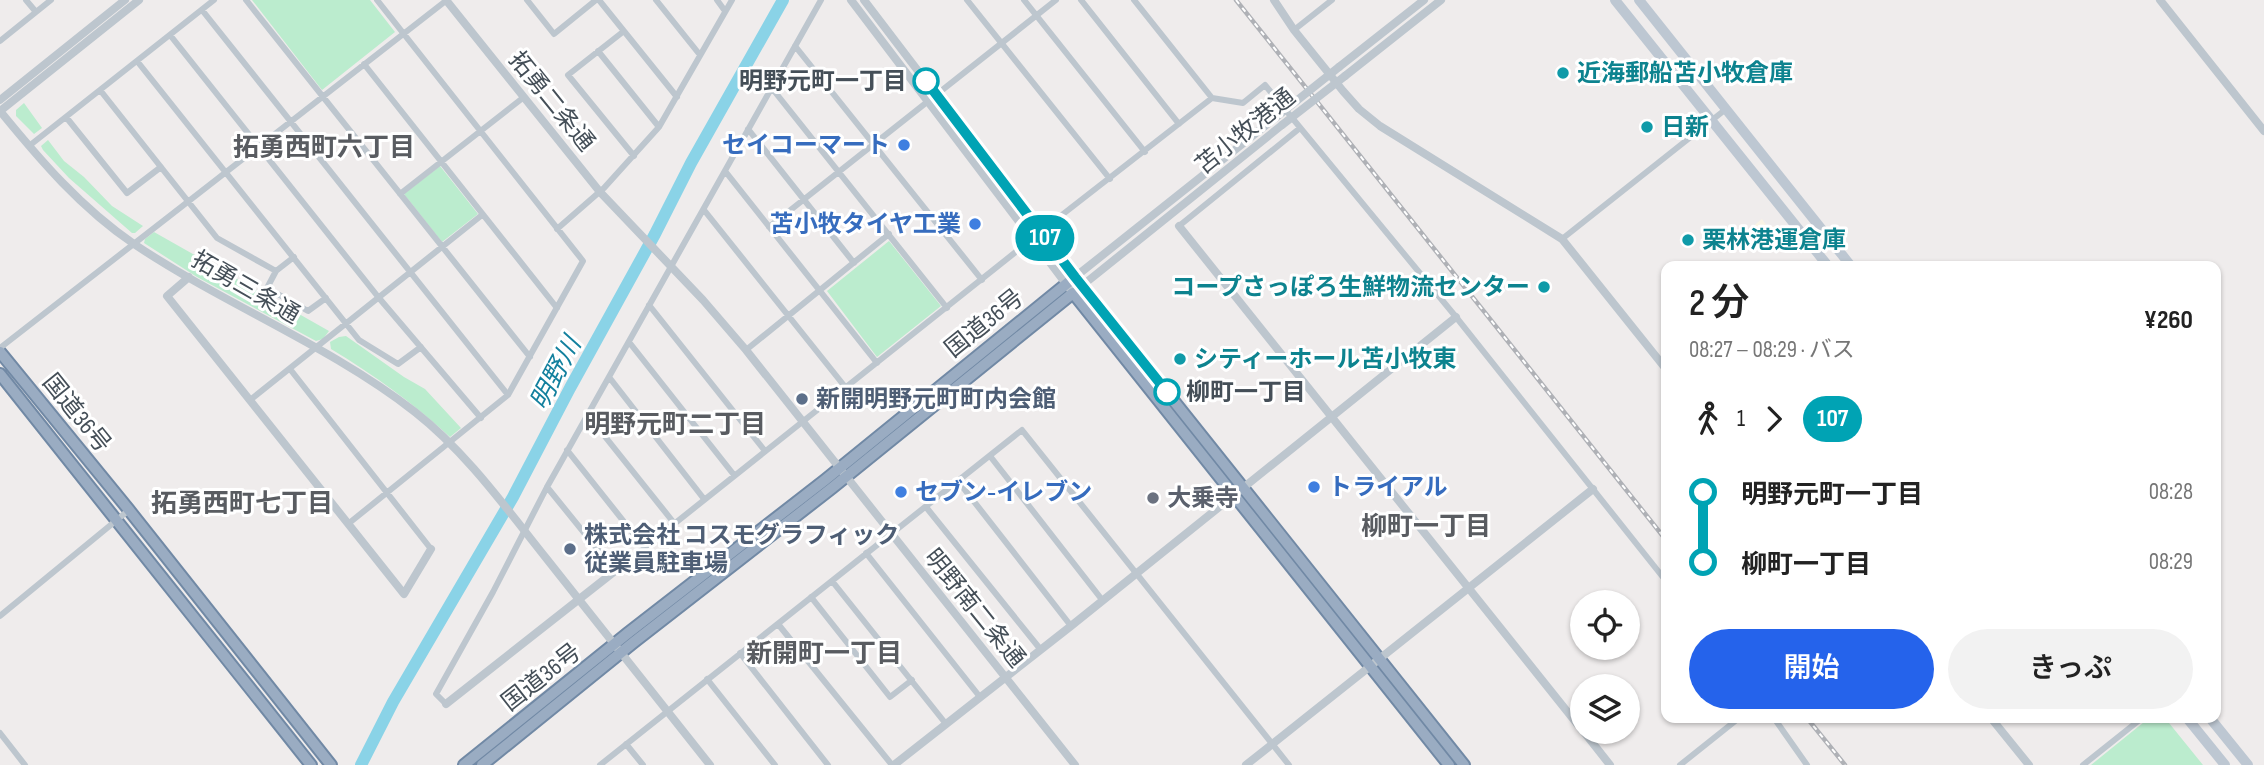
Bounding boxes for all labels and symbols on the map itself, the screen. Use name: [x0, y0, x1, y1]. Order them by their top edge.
street label: 拓勇二条通: [503, 46, 601, 157]
place label: 近海郵船苫小牧倉庫: [1577, 59, 1793, 88]
marker: 近海郵船苫小牧倉庫: [1555, 65, 1571, 81]
place label: 明野元町一丁目: [739, 67, 907, 96]
marker: 明野元町一丁目: [913, 68, 939, 94]
street label: 苫小牧港通: [1190, 82, 1301, 180]
place label: 日新: [1661, 113, 1709, 142]
marker: 日新: [1639, 119, 1655, 135]
place label: セイコーマート: [722, 131, 890, 160]
district label: 拓勇西町六丁目: [233, 133, 415, 164]
marker: セイコーマート: [896, 137, 912, 153]
place label: 苫小牧タイヤ工業: [770, 210, 961, 239]
line badge: 107: [1005, 215, 1085, 261]
marker: 苫小牧タイヤ工業: [967, 216, 983, 232]
place label: 栗林港運倉庫: [1702, 226, 1846, 255]
marker: 栗林港運倉庫: [1680, 232, 1696, 248]
street label: 拓勇三条通: [187, 245, 305, 330]
place label: コープさっぽろ生鮮物流センター: [1171, 273, 1530, 302]
marker: コープさっぽろ生鮮物流センター: [1536, 279, 1552, 295]
street label: 国道36号: [939, 283, 1029, 364]
water label: 明野川: [524, 329, 590, 415]
place label: シティーホール苫小牧東: [1194, 345, 1457, 374]
marker: シティーホール苫小牧東: [1172, 351, 1188, 367]
street label: 国道36号: [36, 368, 117, 458]
place label: 柳町一丁目: [1186, 378, 1306, 407]
marker: 柳町一丁目: [1154, 379, 1180, 405]
place label: 新開明野元町町内会館: [816, 385, 1056, 414]
marker: 新開明野元町町内会館: [794, 391, 810, 407]
district label: 明野元町二丁目: [584, 410, 766, 441]
place label: トライアル: [1328, 473, 1448, 502]
place label: セブン-イレブン: [915, 478, 1092, 507]
marker: トライアル: [1306, 479, 1322, 495]
marker: セブン-イレブン: [893, 484, 909, 500]
place label: 大乗寺: [1167, 484, 1239, 513]
district label: 拓勇西町七丁目: [151, 489, 333, 520]
marker: 大乗寺: [1145, 490, 1161, 506]
district label: 柳町一丁目: [1361, 512, 1491, 543]
place label: 株式会社 コスモグラフィック 従業員駐車場: [584, 521, 899, 578]
marker: 株式会社 コスモグラフィック 従業員駐車場: [562, 541, 578, 557]
street label: 明野南二条通: [918, 543, 1031, 673]
street label: 国道36号: [496, 637, 587, 717]
district label: 新開町一丁目: [746, 639, 902, 670]

